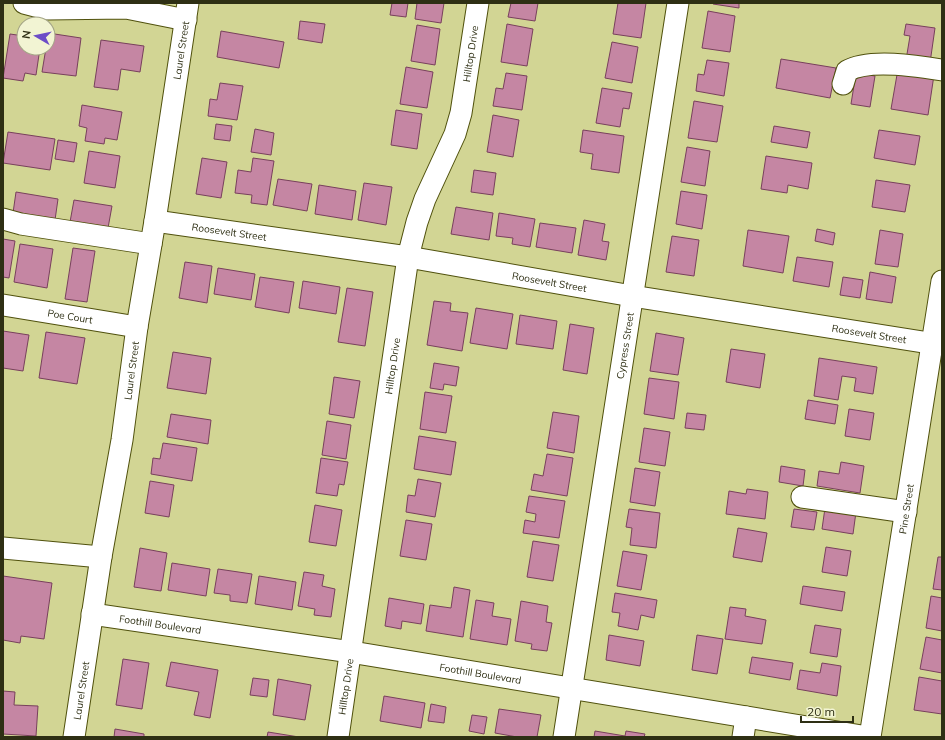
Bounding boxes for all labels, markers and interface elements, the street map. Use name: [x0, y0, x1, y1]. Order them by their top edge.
north arrow: [16, 16, 56, 56]
street label: Laurel Street: [170, 20, 192, 81]
street label: Hilltop Drive: [460, 25, 481, 83]
text: N: [19, 29, 34, 40]
street label: Roosevelt Street: [191, 220, 268, 244]
street label: Roosevelt Street: [511, 269, 588, 295]
street label: Poe Court: [47, 306, 94, 327]
street label: Cypress Street: [614, 311, 637, 380]
street label: Roosevelt Street: [831, 322, 908, 346]
street label: Hilltop Drive: [382, 337, 403, 395]
street label: Laurel Street: [121, 340, 142, 401]
street label: Pine Street: [896, 482, 917, 535]
street label: Foothill Boulevard: [118, 612, 202, 637]
street label: Hilltop Drive: [335, 658, 356, 716]
street label: Laurel Street: [71, 660, 92, 721]
street label: Foothill Boulevard: [438, 661, 522, 687]
scale bar: [801, 698, 853, 724]
text: 20 m: [807, 704, 835, 719]

